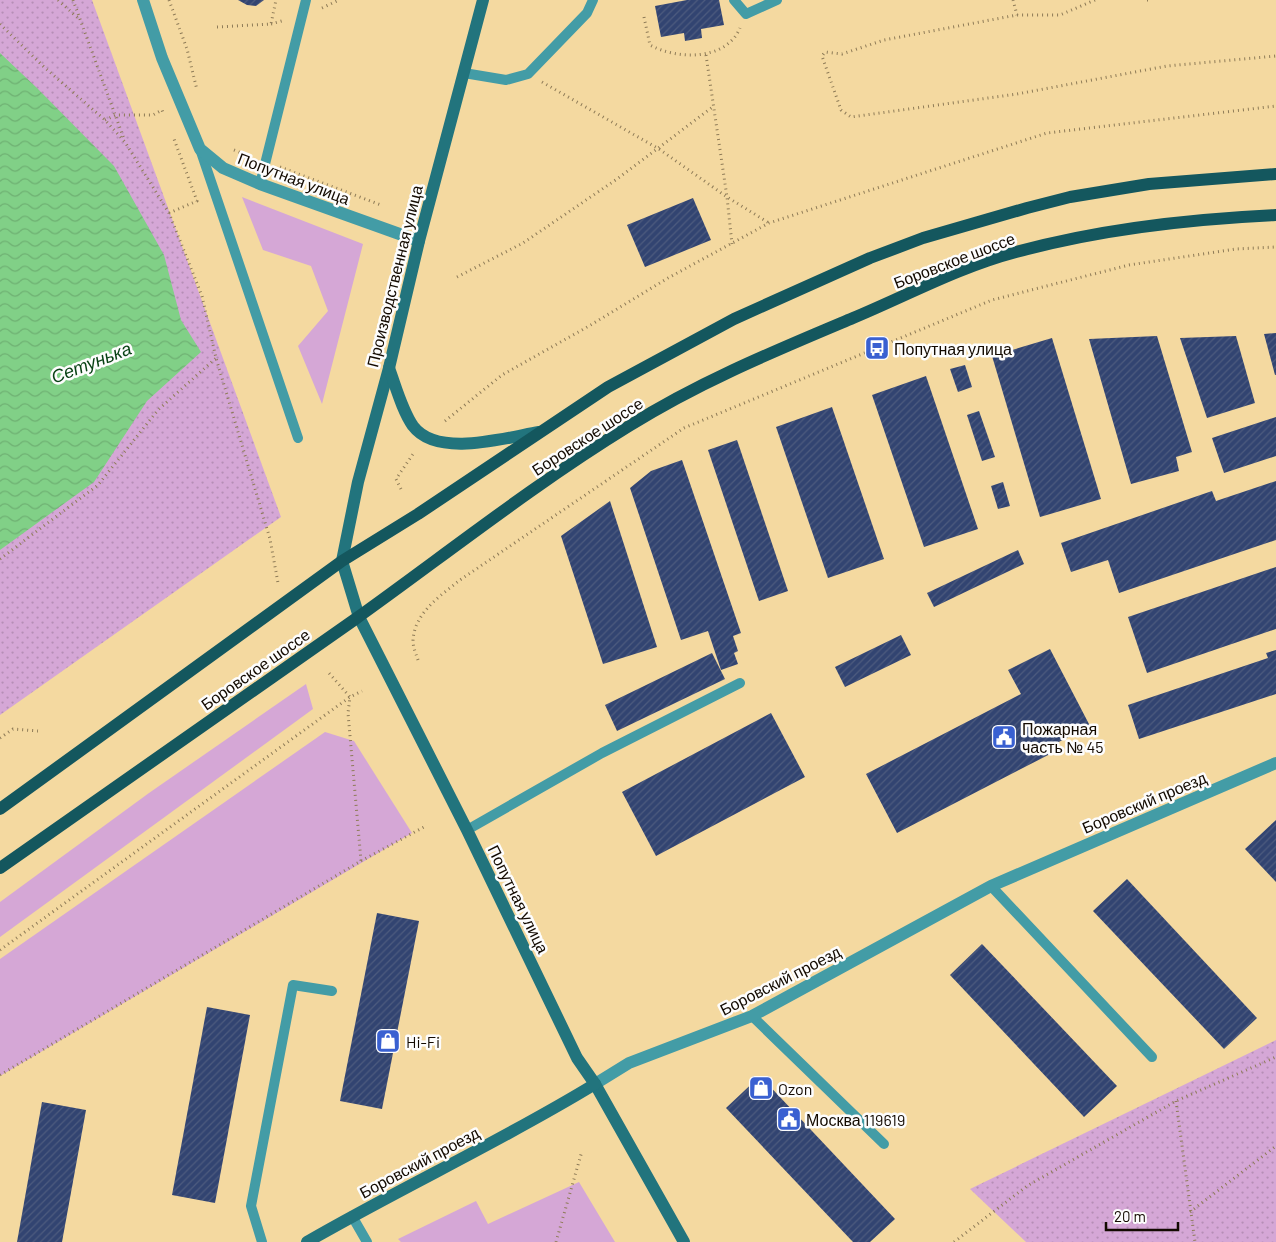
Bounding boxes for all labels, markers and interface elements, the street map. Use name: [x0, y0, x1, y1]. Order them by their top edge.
street label: Попутная улица: [236, 148, 353, 208]
street label: Производственная улица: [362, 183, 426, 369]
street label: Боровское шоссе: [891, 228, 1017, 292]
bus stop icon: Попутная улица: [864, 335, 890, 361]
water label: Сетунька: [48, 337, 134, 387]
place label: Попутная улица: [894, 339, 1012, 358]
street label: Боровское шоссе: [528, 393, 646, 479]
street label: Боровское шоссе: [197, 624, 313, 714]
place label: Пожарная часть № 45: [1022, 719, 1104, 756]
public building icon: Пожарная часть № 45: [991, 724, 1017, 750]
street label: Боровский проезд: [1079, 767, 1209, 837]
street label: Попутная улица: [485, 842, 553, 956]
street label: Боровский проезд: [716, 941, 844, 1019]
shop icon: Hi-Fi: [375, 1028, 401, 1054]
place label: Hi-Fi: [406, 1032, 440, 1051]
shop icon: Ozon: [748, 1075, 774, 1101]
place label: Ozon: [778, 1079, 812, 1098]
public building icon: Москва 119619: [776, 1106, 802, 1132]
place label: Москва 119619: [806, 1110, 905, 1129]
street label: Боровский проезд: [356, 1122, 483, 1202]
scale bar: [1106, 1200, 1178, 1232]
text: 20 m: [1114, 1207, 1146, 1225]

